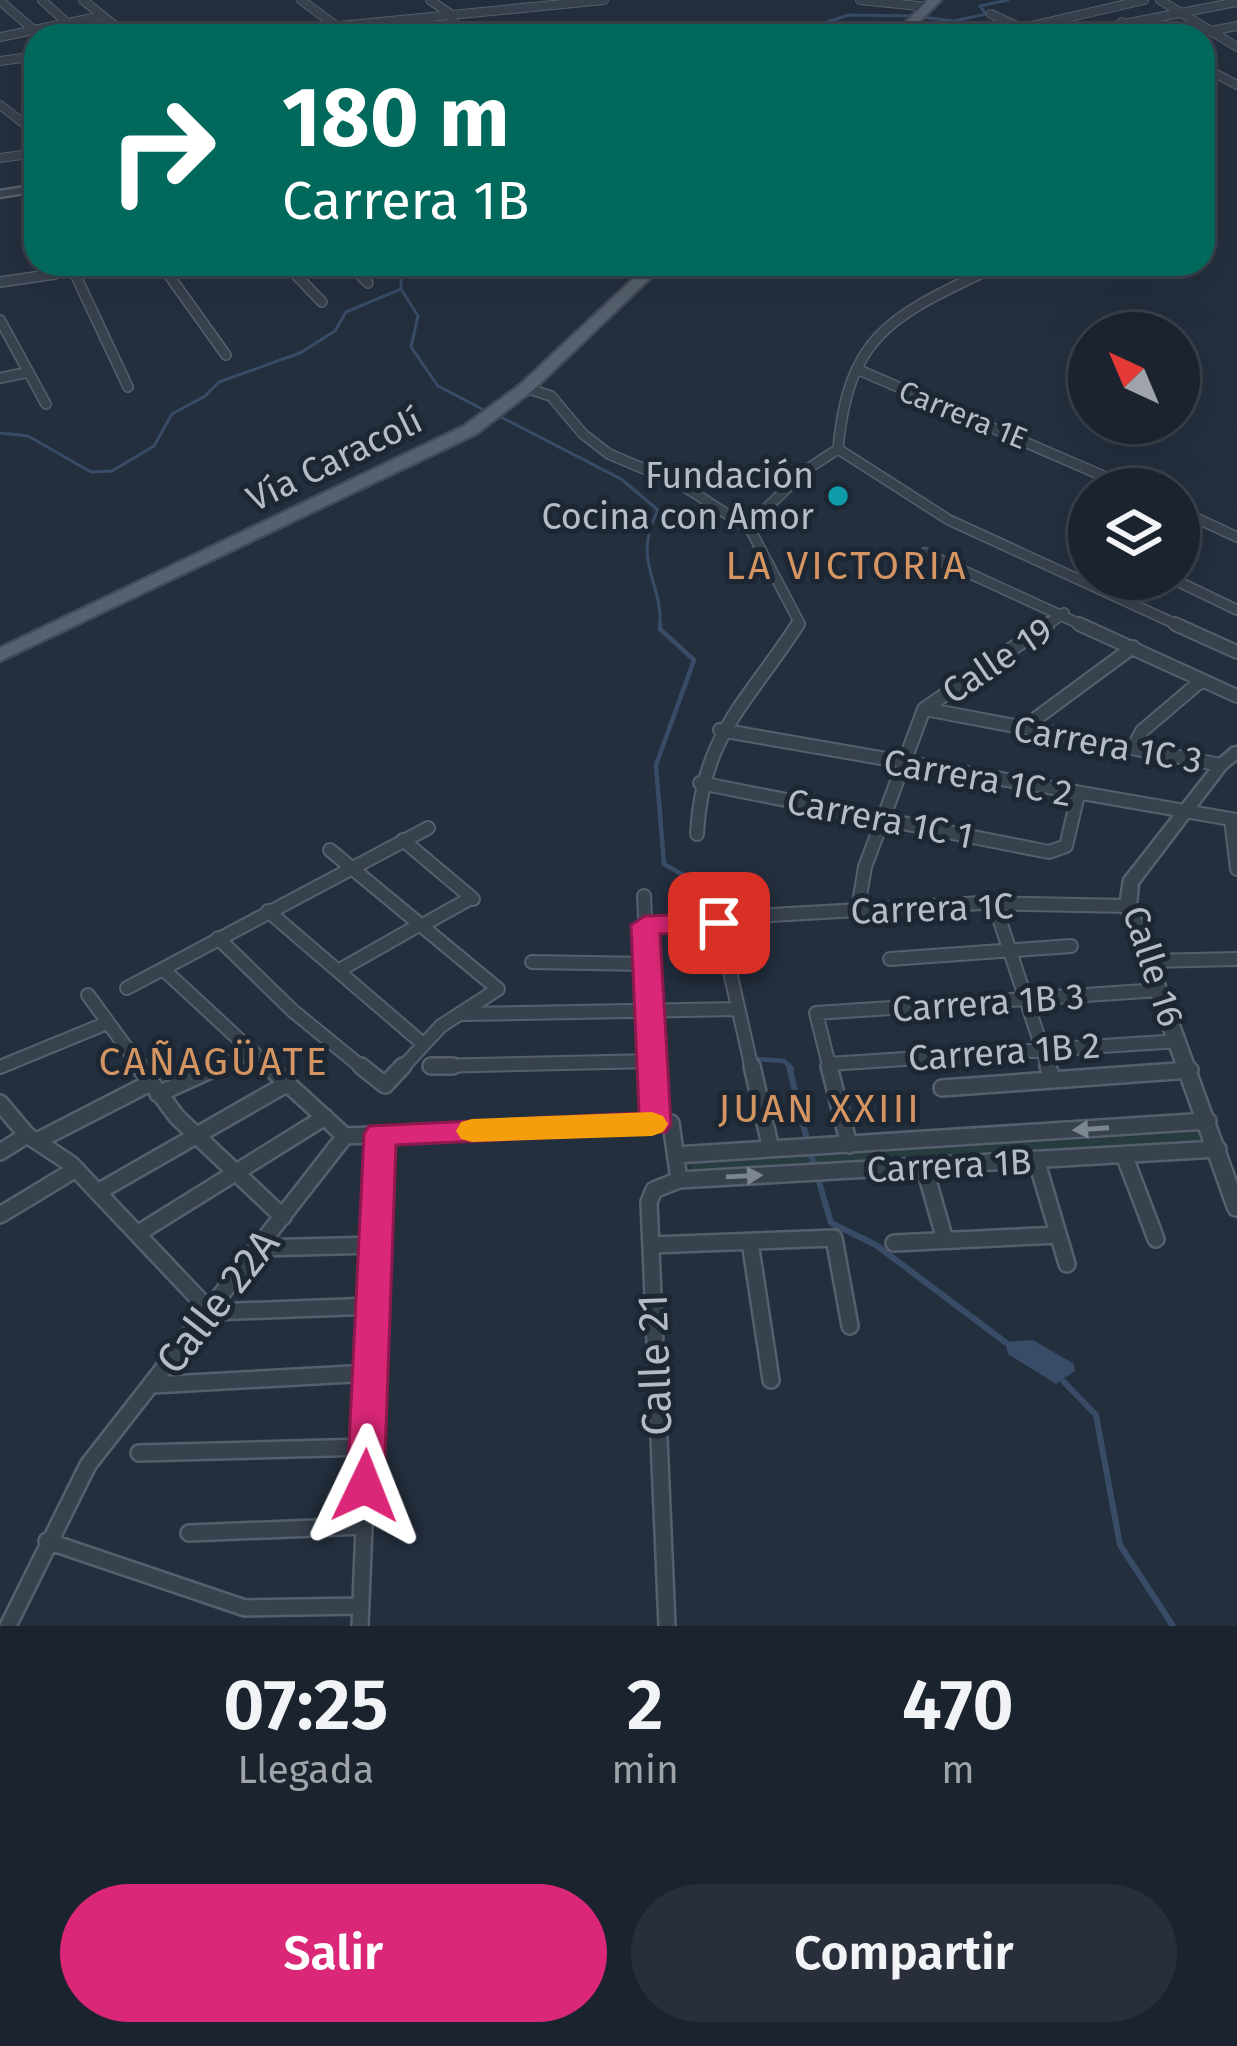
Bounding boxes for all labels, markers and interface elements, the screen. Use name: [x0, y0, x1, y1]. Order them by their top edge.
text: 180 m: [282, 67, 510, 168]
icon: right: [84, 72, 240, 228]
text: Carrera 1B: [282, 169, 529, 233]
north arrow: [1068, 312, 1200, 444]
map controls: [1068, 312, 1200, 600]
street label: Carrera 1E: [894, 373, 1032, 457]
street label: Vía Caracolí: [240, 399, 429, 521]
place label: Fundación Cocina con Amor: [541, 454, 814, 539]
button: layers: [1068, 468, 1200, 600]
marker: Fundación Cocina con Amor: [825, 483, 851, 509]
district label: LA VICTORIA: [726, 543, 968, 589]
street label: Calle 19: [934, 608, 1061, 714]
street label: Carrera 1C 3: [1010, 707, 1206, 783]
street label: Carrera 1C 2: [880, 740, 1075, 816]
street label: Carrera 1C 1: [783, 779, 976, 859]
pin: [668, 872, 770, 974]
street label: Carrera 1C: [850, 884, 1014, 934]
icon: arrive: [686, 890, 752, 956]
street label: Calle 16: [1113, 901, 1193, 1032]
street label: Carrera 1B 3: [891, 974, 1086, 1032]
street label: Carrera 1B 2: [907, 1023, 1102, 1081]
district label: CAÑAGÜATE: [98, 1039, 330, 1085]
district label: JUAN XXIII: [718, 1086, 922, 1132]
one-way arrow: [1072, 1120, 1109, 1139]
street label: Carrera 1B: [866, 1140, 1033, 1192]
one-way arrow: [726, 1167, 763, 1186]
street label: Calle 22A: [146, 1219, 290, 1384]
street label: Calle 21: [628, 1293, 682, 1437]
position arrow: [302, 1423, 428, 1549]
text: 07:25: [223, 1662, 389, 1748]
text: 2: [627, 1662, 664, 1748]
text: 470: [902, 1662, 1014, 1748]
text: Llegada: [237, 1747, 374, 1793]
text: min: [611, 1747, 679, 1793]
text: m: [941, 1747, 975, 1793]
button: Salir: [60, 1884, 607, 2022]
button: Compartir: [631, 1884, 1177, 2022]

